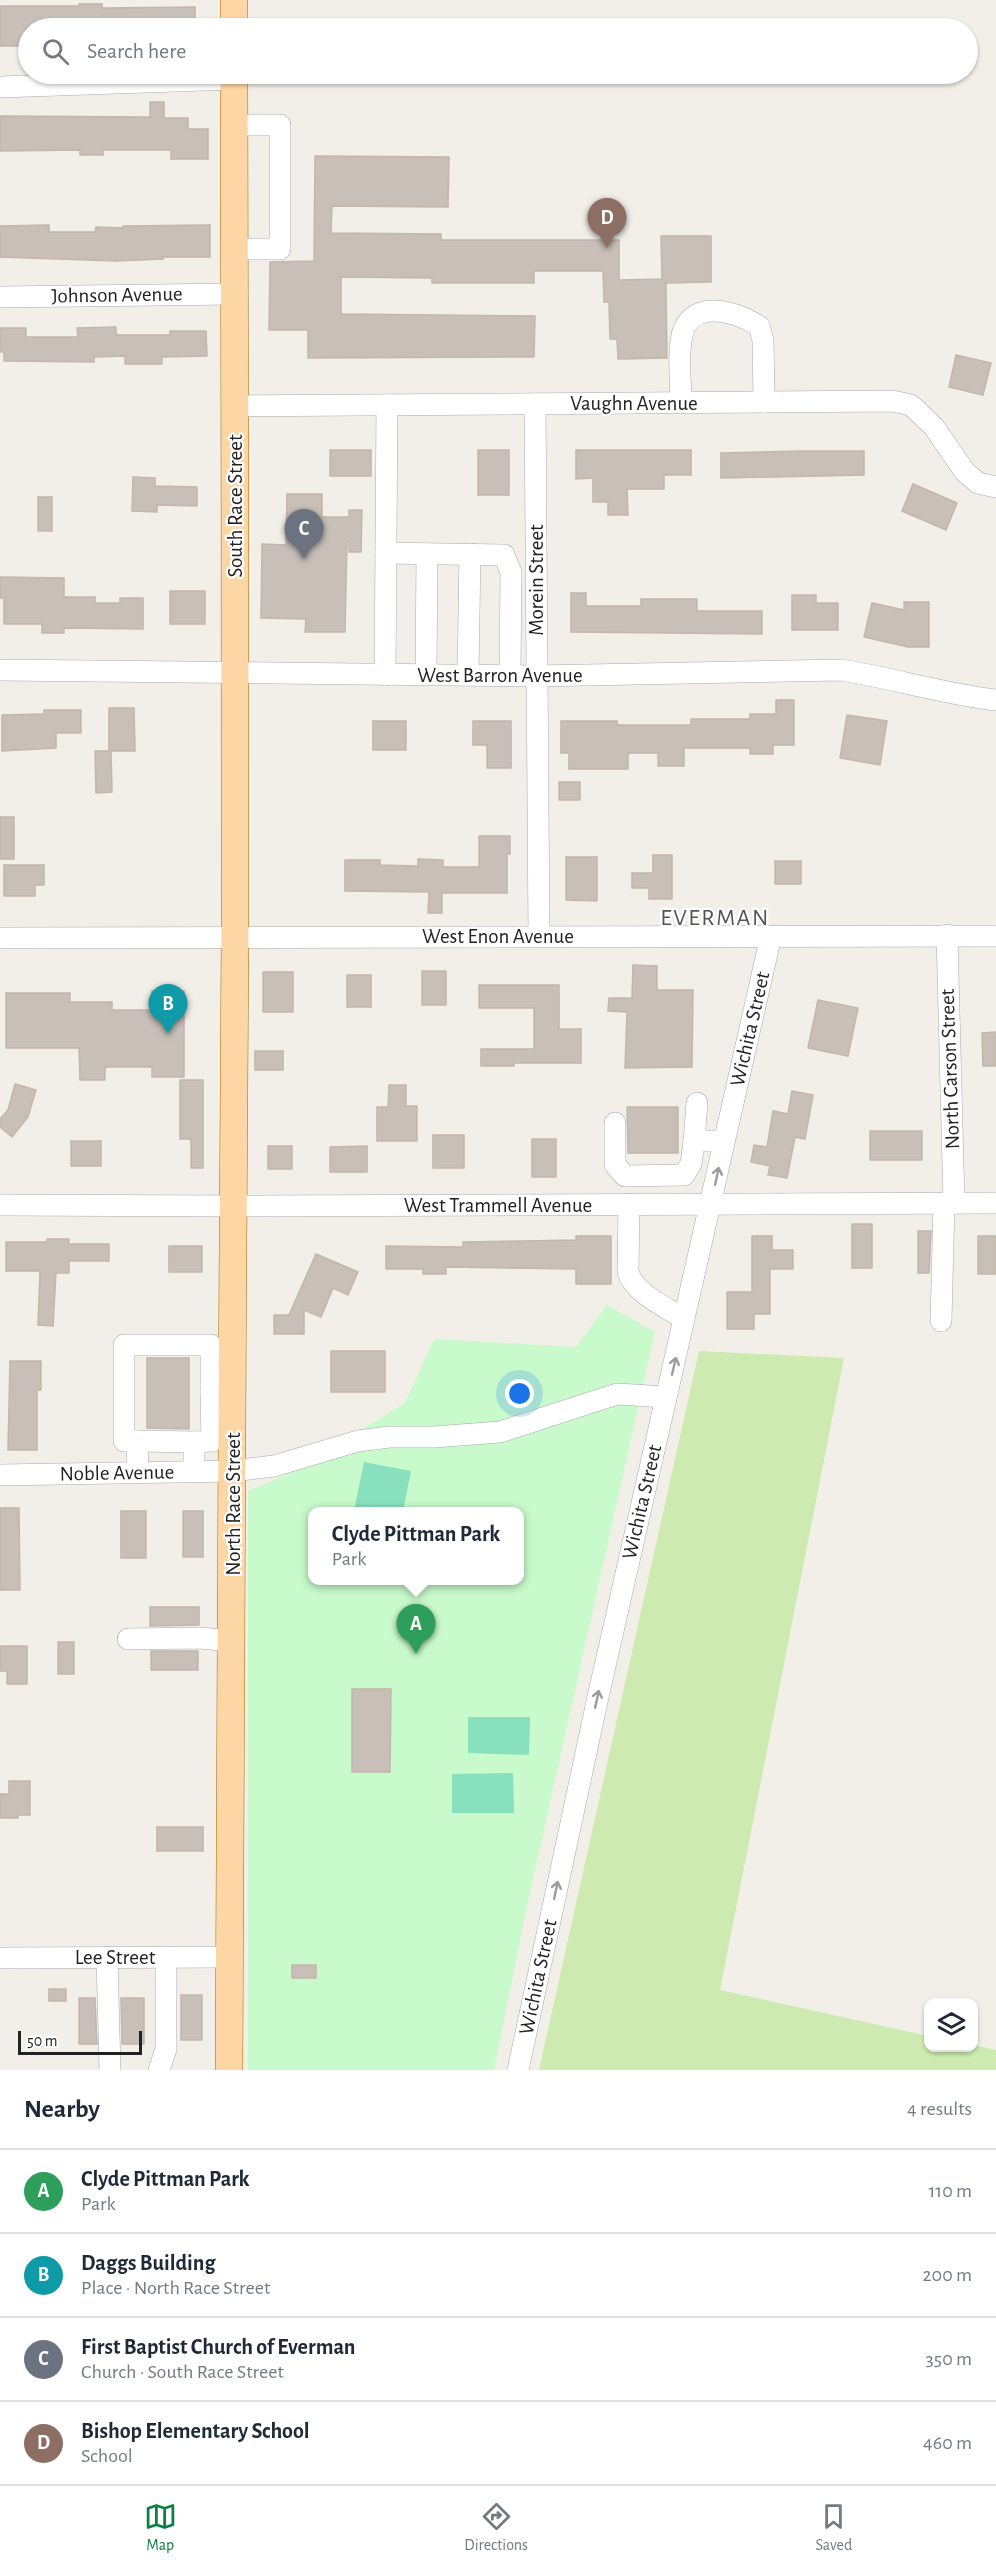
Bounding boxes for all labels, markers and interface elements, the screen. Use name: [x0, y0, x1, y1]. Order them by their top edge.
search box: [18, 18, 978, 84]
icon: search: [39, 35, 72, 68]
text: Search here: [87, 40, 186, 62]
pin: D: [588, 198, 626, 248]
street label: Johnson Avenue: [51, 283, 183, 307]
street label: Vaughn Avenue: [570, 393, 698, 414]
street label: South Race Street: [225, 434, 246, 578]
pin: C: [284, 510, 324, 559]
street label: Morein Street: [526, 524, 547, 636]
street label: West Barron Avenue: [417, 665, 583, 686]
district label: EVERMAN: [660, 906, 770, 930]
street label: West Enon Avenue: [422, 926, 574, 947]
street label: Wichita Street: [727, 969, 773, 1088]
pin: B: [148, 984, 188, 1034]
street label: North Carson Street: [937, 988, 963, 1150]
one-way arrow: [712, 1166, 723, 1186]
street label: West Trammell Avenue: [404, 1195, 592, 1216]
one-way arrow: [669, 1356, 680, 1376]
your location: [505, 1379, 534, 1408]
street label: North Race Street: [223, 1432, 244, 1576]
street label: Wichita Street: [619, 1442, 665, 1561]
street label: Noble Avenue: [60, 1462, 174, 1484]
popup: [308, 1507, 524, 1585]
text: Clyde Pittman Park: [332, 1523, 500, 1545]
text: Park: [332, 1549, 366, 1569]
pin: A: [396, 1604, 436, 1654]
one-way arrow: [592, 1690, 603, 1709]
one-way arrow: [551, 1880, 563, 1899]
street label: Wichita Street: [516, 1917, 561, 2037]
street label: Lee Street: [75, 1947, 156, 1968]
map controls: [924, 1998, 978, 2052]
button: layers: [924, 1998, 978, 2052]
scale bar: [18, 2028, 142, 2056]
text: 50 m: [27, 2033, 58, 2049]
text: Nearby: [24, 2096, 100, 2122]
text: 4 results: [907, 2099, 972, 2119]
text: Clyde Pittman Park: [81, 2168, 250, 2190]
text: A: [38, 2181, 50, 2201]
text: 110 m: [928, 2181, 972, 2201]
text: Park: [81, 2194, 116, 2214]
text: Daggs Building: [81, 2252, 215, 2274]
text: B: [38, 2265, 49, 2285]
text: 200 m: [922, 2265, 972, 2285]
text: Place · North Race Street: [81, 2278, 270, 2298]
text: First Baptist Church of Everman: [81, 2336, 356, 2358]
text: C: [38, 2349, 49, 2369]
text: 350 m: [926, 2349, 972, 2369]
text: Church · South Race Street: [81, 2362, 284, 2382]
text: Bishop Elementary School: [81, 2420, 310, 2442]
text: D: [37, 2433, 50, 2453]
text: 460 m: [923, 2433, 972, 2453]
text: School: [81, 2446, 133, 2466]
tab: Map: [144, 2500, 177, 2555]
tab: Directions: [464, 2500, 528, 2555]
tab: Saved: [816, 2500, 852, 2555]

